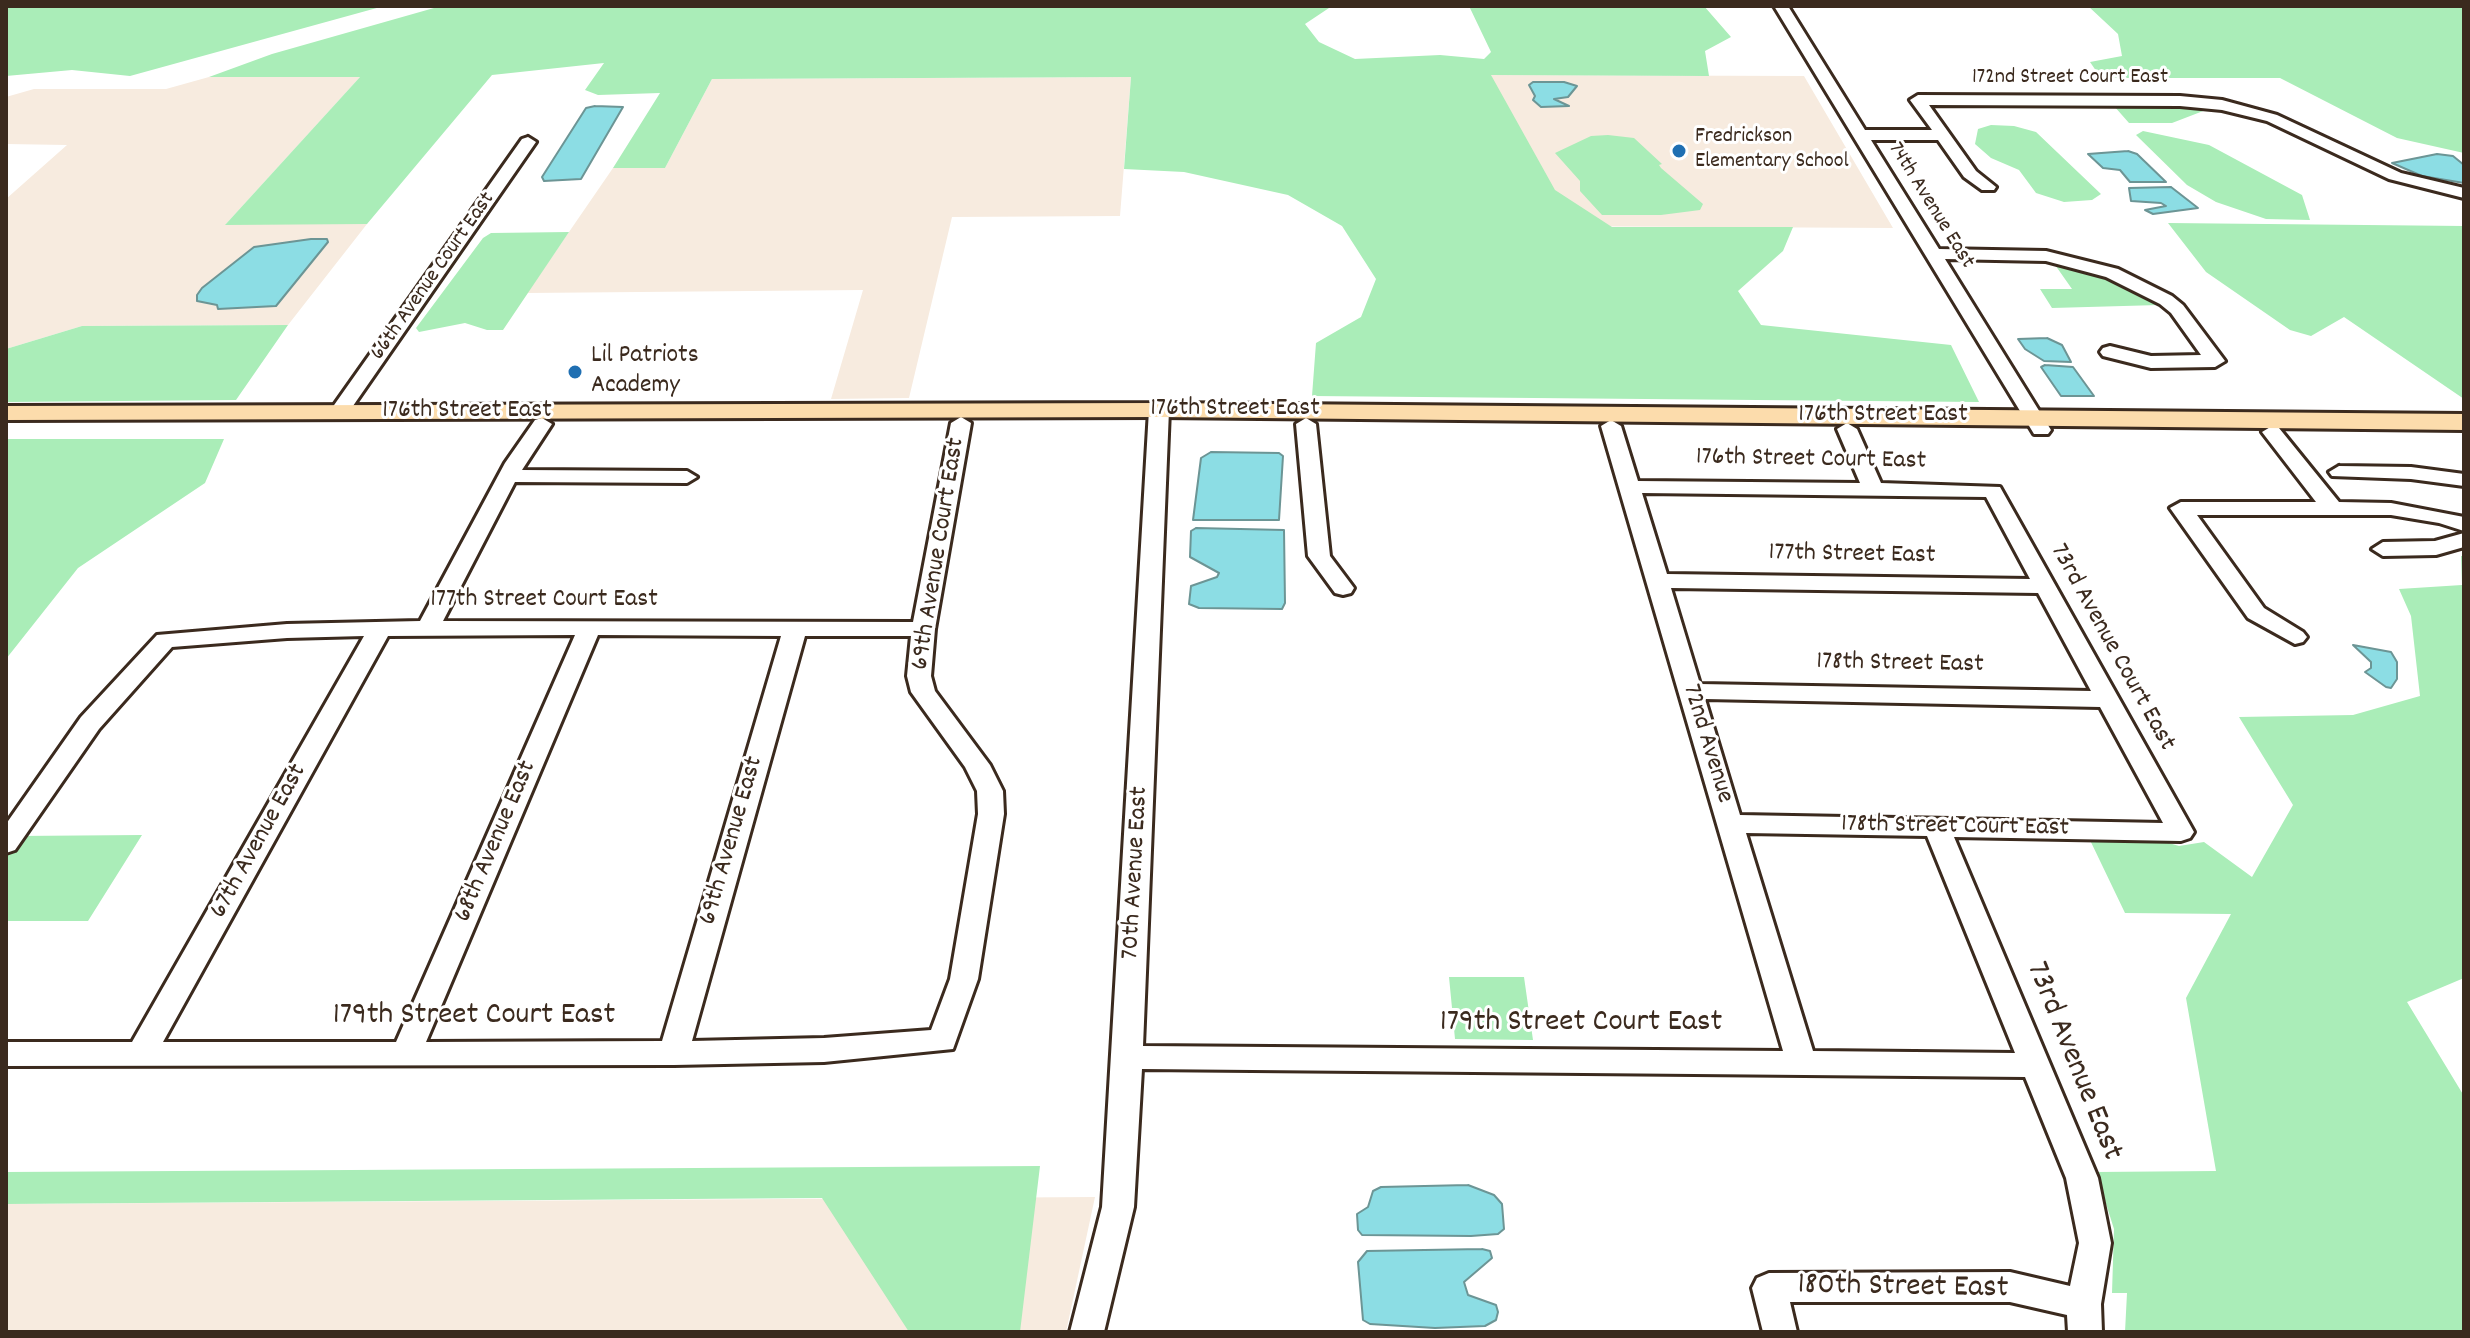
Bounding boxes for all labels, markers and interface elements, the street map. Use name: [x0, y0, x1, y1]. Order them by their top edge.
street label: 172nd Street Court East: [1972, 66, 2168, 92]
place label: Fredrickson Elementary School: [1695, 125, 1849, 176]
street label: 74th Avenue East: [1881, 138, 1979, 274]
marker: Fredrickson Elementary School: [1670, 142, 1688, 160]
street label: 66th Avenue Court East: [366, 188, 502, 366]
place label: Lil Patriots Academy: [591, 341, 699, 402]
marker: Lil Patriots Academy: [566, 363, 584, 381]
street label: 176th Street East: [1150, 394, 1320, 426]
street label: 176th Street East: [382, 396, 552, 428]
street label: 176th Street East: [1798, 400, 1968, 432]
street label: 69th Avenue Court East: [906, 436, 974, 672]
street label: 176th Street Court East: [1696, 443, 1926, 479]
street label: 177th Street East: [1768, 539, 1936, 573]
street label: 73rd Avenue Court East: [2041, 539, 2181, 757]
street label: 177th Street Court East: [430, 585, 658, 617]
street label: 178th Street East: [1816, 648, 1984, 682]
street label: 72nd Avenue: [1673, 681, 1739, 807]
street label: 69th Avenue East: [694, 753, 772, 929]
street label: 68th Avenue East: [449, 757, 545, 927]
street label: 67th Avenue East: [205, 759, 315, 925]
street label: 70th Avenue East: [1117, 786, 1157, 960]
street label: 178th Street Court East: [1841, 810, 2069, 846]
street label: 73rd Avenue East: [2015, 957, 2129, 1167]
street label: 179th Street Court East: [333, 999, 615, 1037]
street label: 179th Street Court East: [1440, 1006, 1722, 1044]
street label: 180th Street East: [1797, 1268, 2009, 1310]

